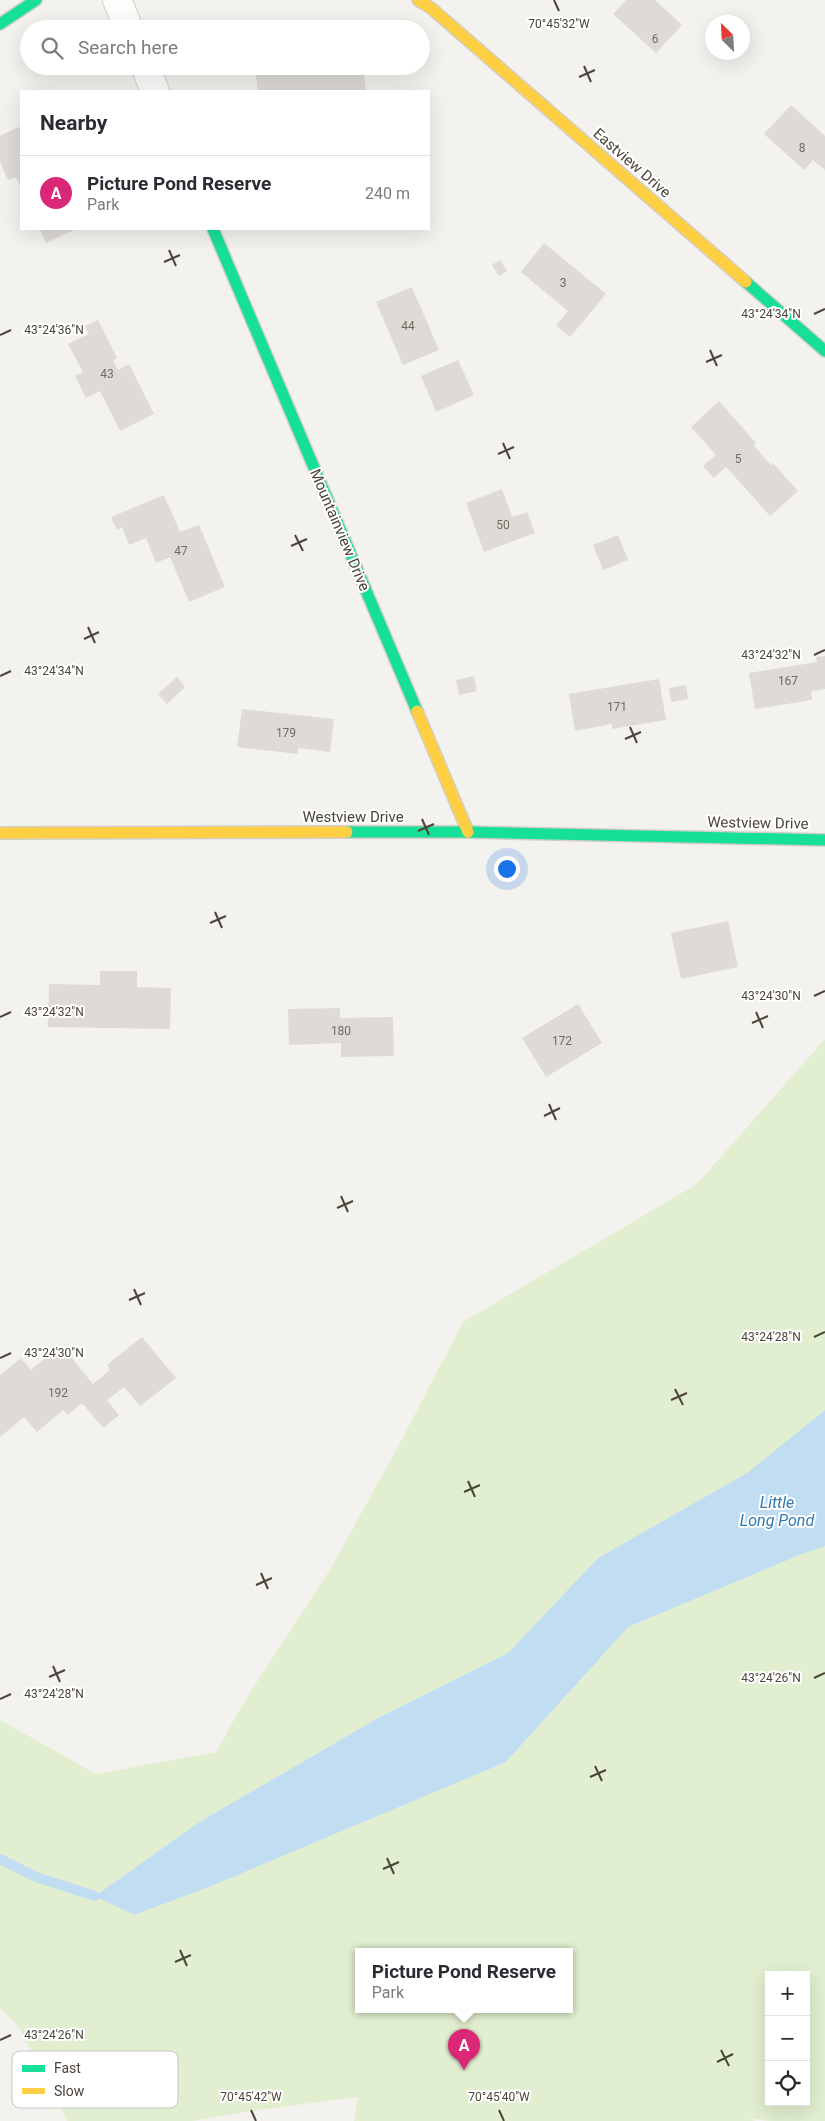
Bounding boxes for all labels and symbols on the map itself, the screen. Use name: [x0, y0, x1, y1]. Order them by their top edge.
north arrow: [705, 15, 750, 60]
text: 70°45'32"W: [528, 17, 590, 31]
house number: 6: [652, 32, 659, 46]
street label: Eastview Drive: [590, 124, 674, 202]
house number: 8: [799, 141, 806, 155]
house number: 3: [560, 276, 566, 290]
text: 43°24'34"N: [741, 307, 801, 321]
house number: 44: [401, 319, 415, 333]
text: 43°24'36"N: [24, 323, 84, 337]
house number: 43: [100, 367, 114, 381]
house number: 5: [735, 452, 742, 466]
street label: Mountainview Drive: [306, 466, 374, 594]
house number: 50: [496, 518, 510, 532]
house number: 47: [174, 544, 188, 558]
text: 43°24'32"N: [741, 648, 801, 662]
text: 43°24'34"N: [24, 664, 84, 678]
house number: 167: [778, 674, 798, 688]
house number: 171: [607, 700, 627, 714]
house number: 179: [276, 726, 296, 740]
street label: Westview Drive: [302, 808, 404, 826]
street label: Westview Drive: [707, 813, 809, 833]
your location: [494, 856, 520, 882]
text: 43°24'30"N: [741, 989, 801, 1003]
text: 43°24'32"N: [24, 1005, 84, 1019]
house number: 180: [331, 1024, 351, 1038]
house number: 172: [552, 1034, 572, 1048]
text: 43°24'28"N: [741, 1330, 801, 1344]
text: 43°24'30"N: [24, 1346, 84, 1360]
house number: 192: [48, 1386, 68, 1400]
water label: Little Long Pond: [740, 1493, 814, 1530]
text: 43°24'26"N: [741, 1671, 801, 1685]
text: 43°24'28"N: [24, 1687, 84, 1701]
text: 43°24'26"N: [24, 2028, 84, 2042]
pin: A: [448, 2029, 480, 2070]
legend: [12, 2051, 178, 2108]
text: Fast: [54, 2060, 81, 2076]
text: Slow: [54, 2083, 85, 2099]
text: 70°45'42"W: [220, 2090, 282, 2104]
text: 70°45'40"W: [468, 2090, 530, 2104]

